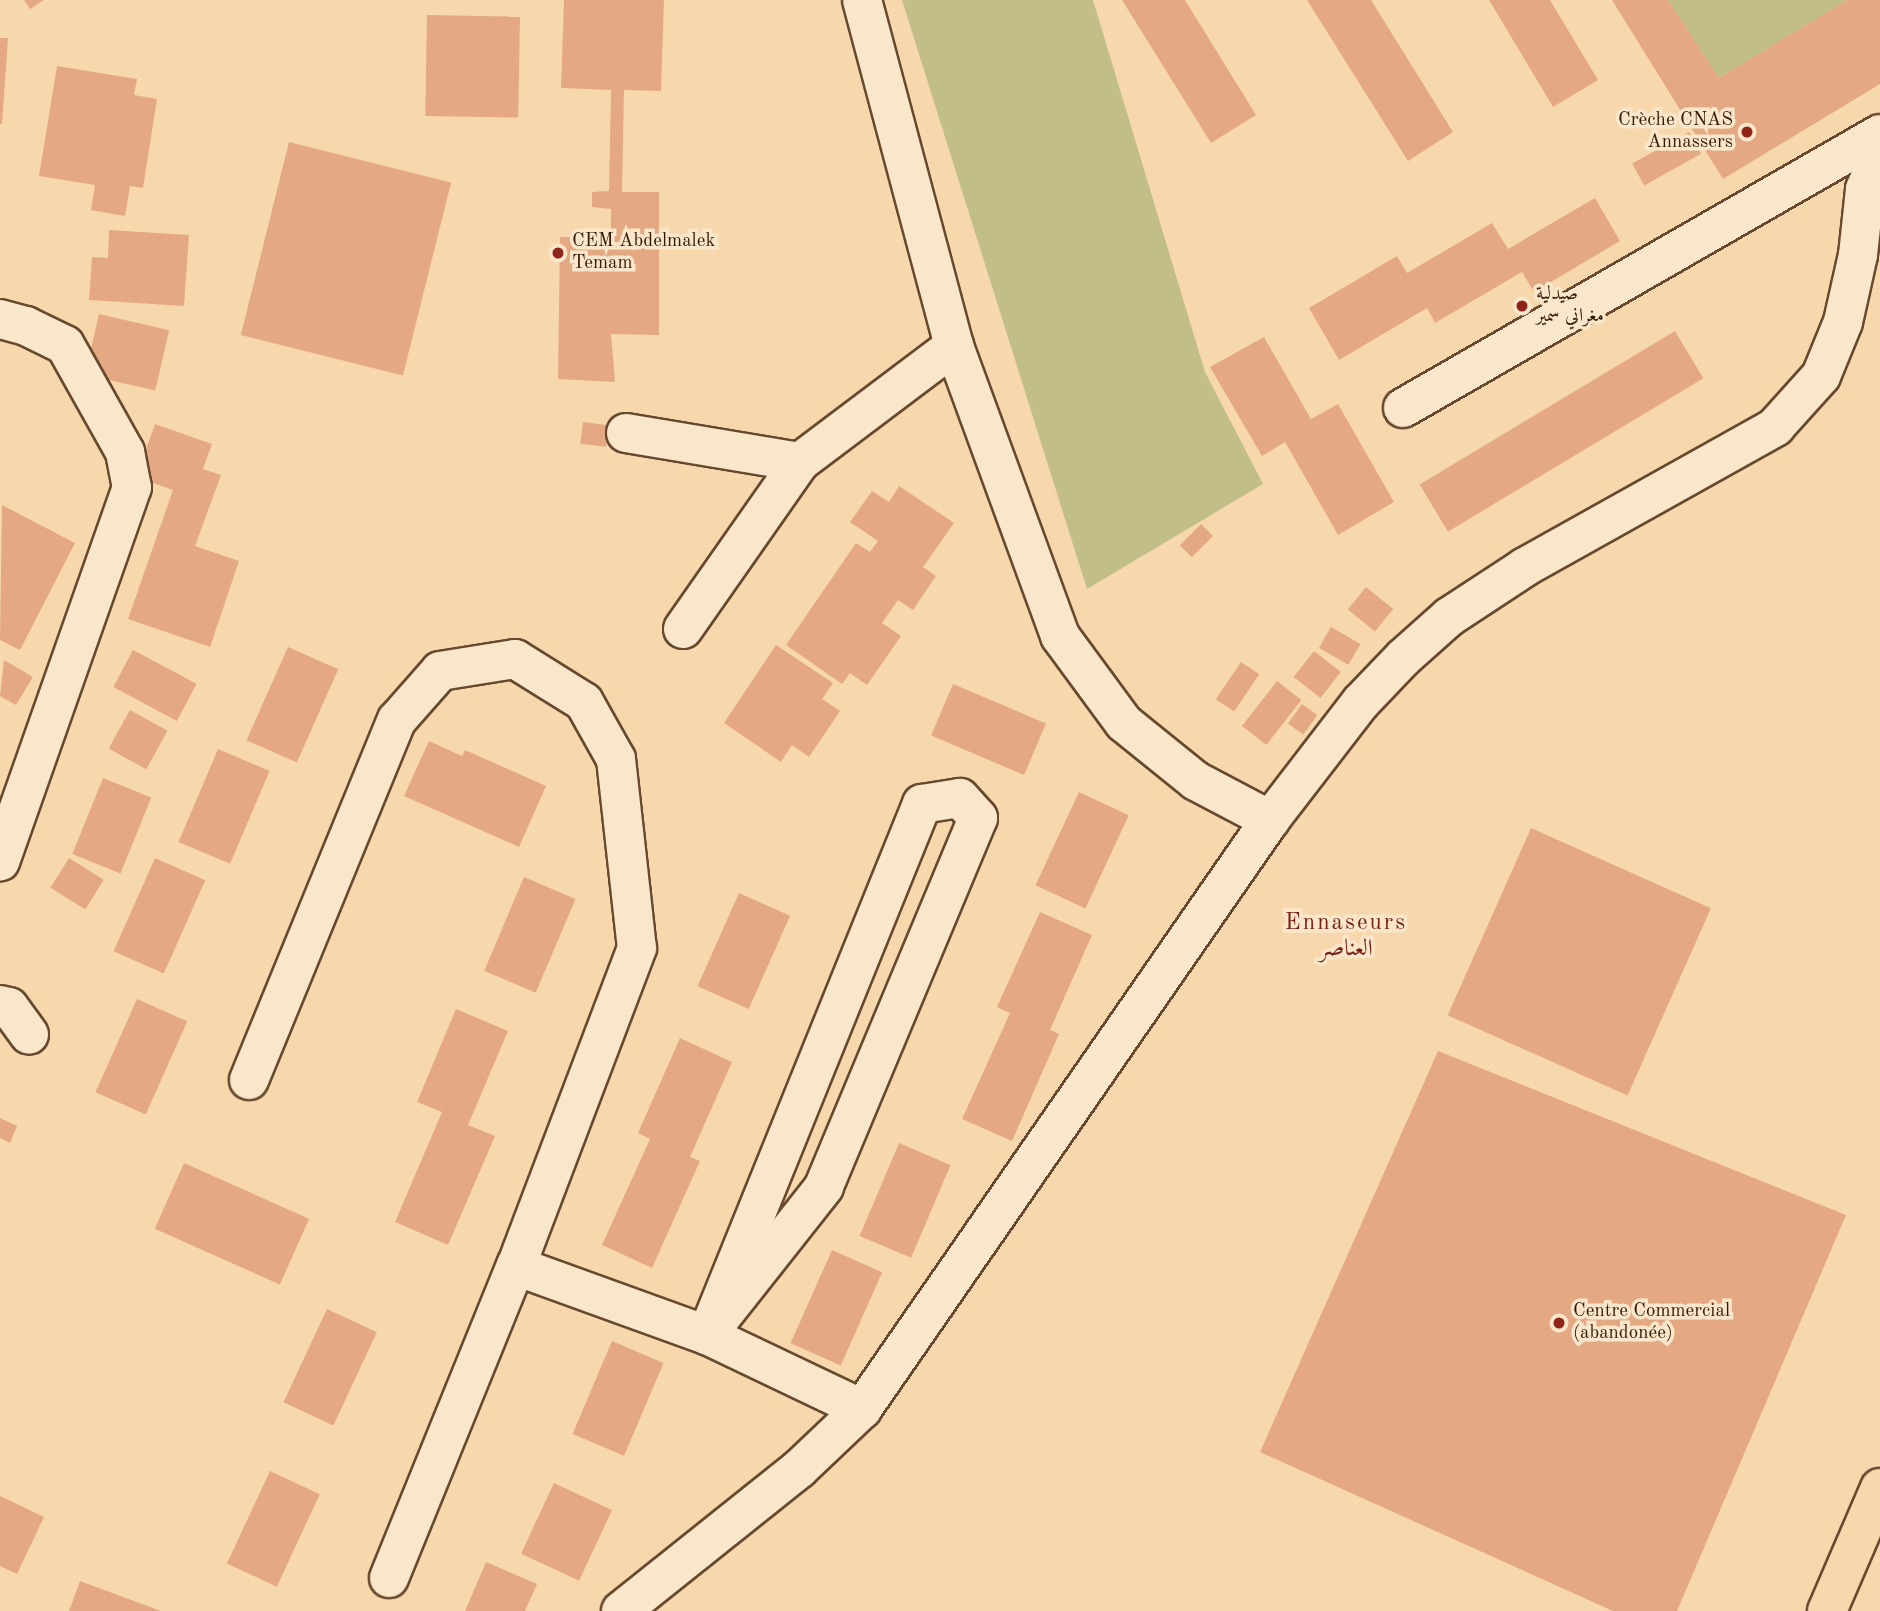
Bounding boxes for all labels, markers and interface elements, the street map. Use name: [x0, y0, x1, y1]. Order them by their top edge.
place label: Crèche CNAS Annassers: [1618, 110, 1733, 154]
marker: Crèche CNAS Annassers: [1739, 124, 1755, 140]
place label: CEM Abdelmalek Temam: [572, 231, 715, 275]
marker: CEM Abdelmalek Temam: [550, 245, 566, 261]
place label: صيدلية مغراني سمير: [1536, 284, 1604, 328]
marker: صيدلية مغراني سمير: [1514, 298, 1530, 314]
district label: Ennaseurs العناصر: [1286, 909, 1406, 963]
place label: Centre Commercial (abandonée): [1573, 1301, 1730, 1345]
marker: Centre Commercial (abandonée): [1551, 1315, 1567, 1331]

